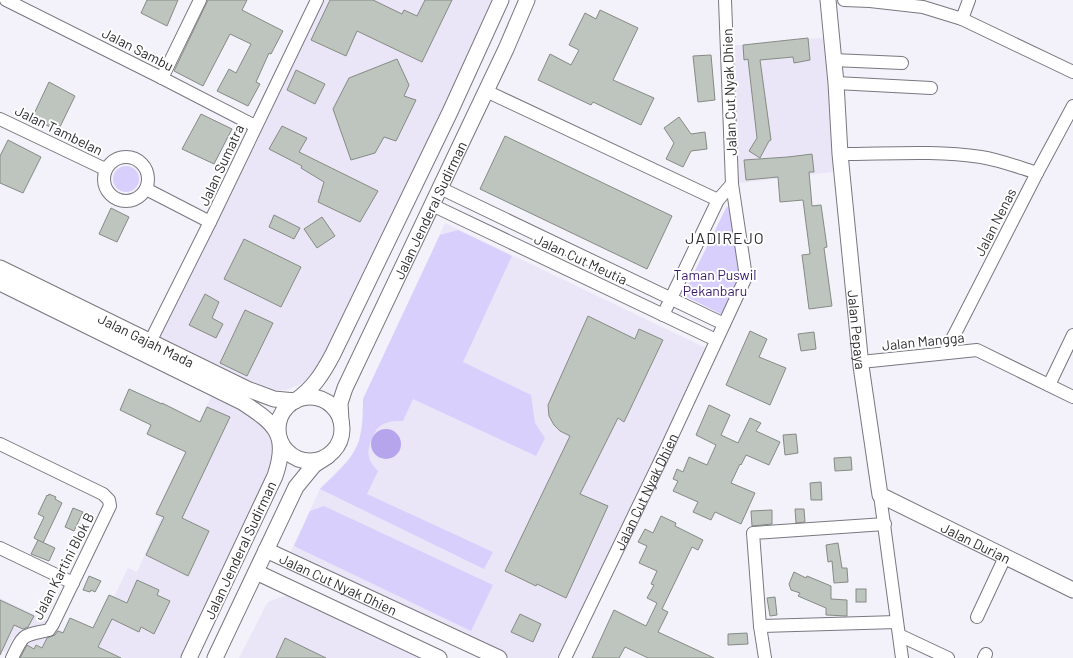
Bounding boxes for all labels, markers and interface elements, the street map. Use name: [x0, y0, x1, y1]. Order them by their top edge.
street label: Jalan Sambu: [99, 24, 177, 74]
street label: Jalan Cut Nyak Dhien: [718, 28, 740, 156]
street label: Jalan Tambelan: [12, 101, 106, 159]
street label: Jalan Sumatra: [195, 122, 247, 208]
street label: Jalan Jenderal Sudirman: [390, 138, 470, 282]
street label: Jalan Nenas: [971, 185, 1020, 259]
district label: JADIREJO: [685, 228, 765, 247]
street label: Jalan Cut Meutia: [532, 230, 630, 288]
park label: Taman Puswil Pekanbaru: [674, 266, 756, 299]
street label: Jalan Pepaya: [845, 289, 870, 370]
street label: Jalan Gajah Mada: [96, 309, 197, 370]
street label: Jalan Mangga: [881, 328, 965, 354]
street label: Jalan Cut Nyak Dhien: [610, 430, 681, 553]
street label: Jalan Jenderal Sudirman: [200, 478, 280, 622]
street label: Jalan Kartini Blok B: [29, 510, 97, 622]
street label: Jalan Durian: [939, 518, 1014, 567]
street label: Jalan Cut Nyak Dhien: [277, 549, 400, 618]

